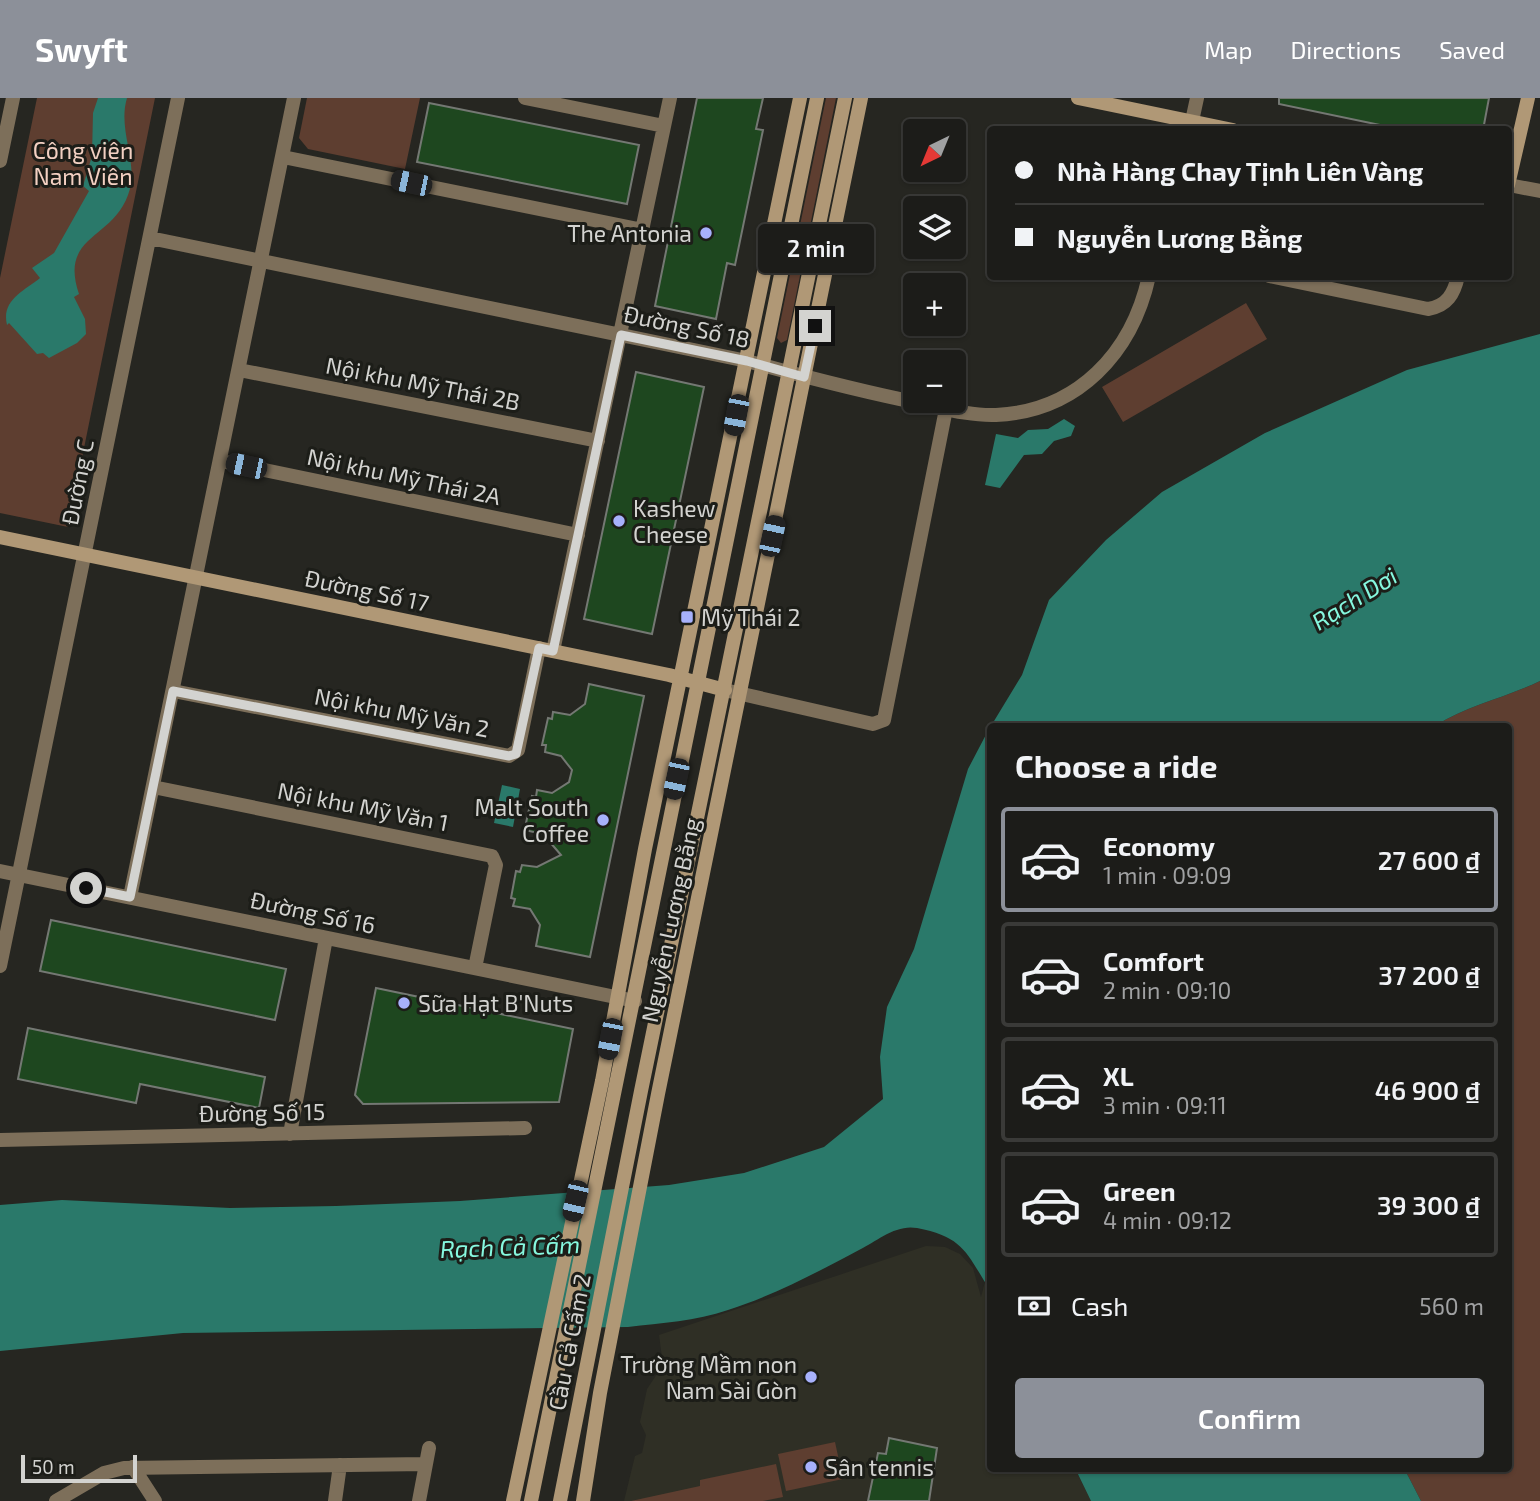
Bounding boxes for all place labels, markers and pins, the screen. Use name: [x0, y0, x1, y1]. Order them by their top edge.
place label: The Antonia: [567, 219, 692, 247]
marker: The Antonia: [698, 225, 714, 241]
place label: Kashew Cheese: [633, 494, 716, 548]
marker: Kashew Cheese: [611, 513, 627, 529]
place label: Mỹ Thái 2: [701, 603, 801, 631]
marker: Mỹ Thái 2: [679, 609, 695, 625]
place label: Malt South Coffee: [474, 793, 589, 847]
marker: Malt South Coffee: [595, 812, 611, 828]
place label: Sữa Hạt B'Nuts: [418, 989, 573, 1017]
marker: Sữa Hạt B'Nuts: [396, 995, 412, 1011]
place label: Trường Mầm non Nam Sài Gòn: [620, 1350, 797, 1404]
marker: Trường Mầm non Nam Sài Gòn: [803, 1369, 819, 1385]
place label: Sân tennis: [825, 1453, 934, 1481]
marker: Sân tennis: [803, 1459, 819, 1475]

